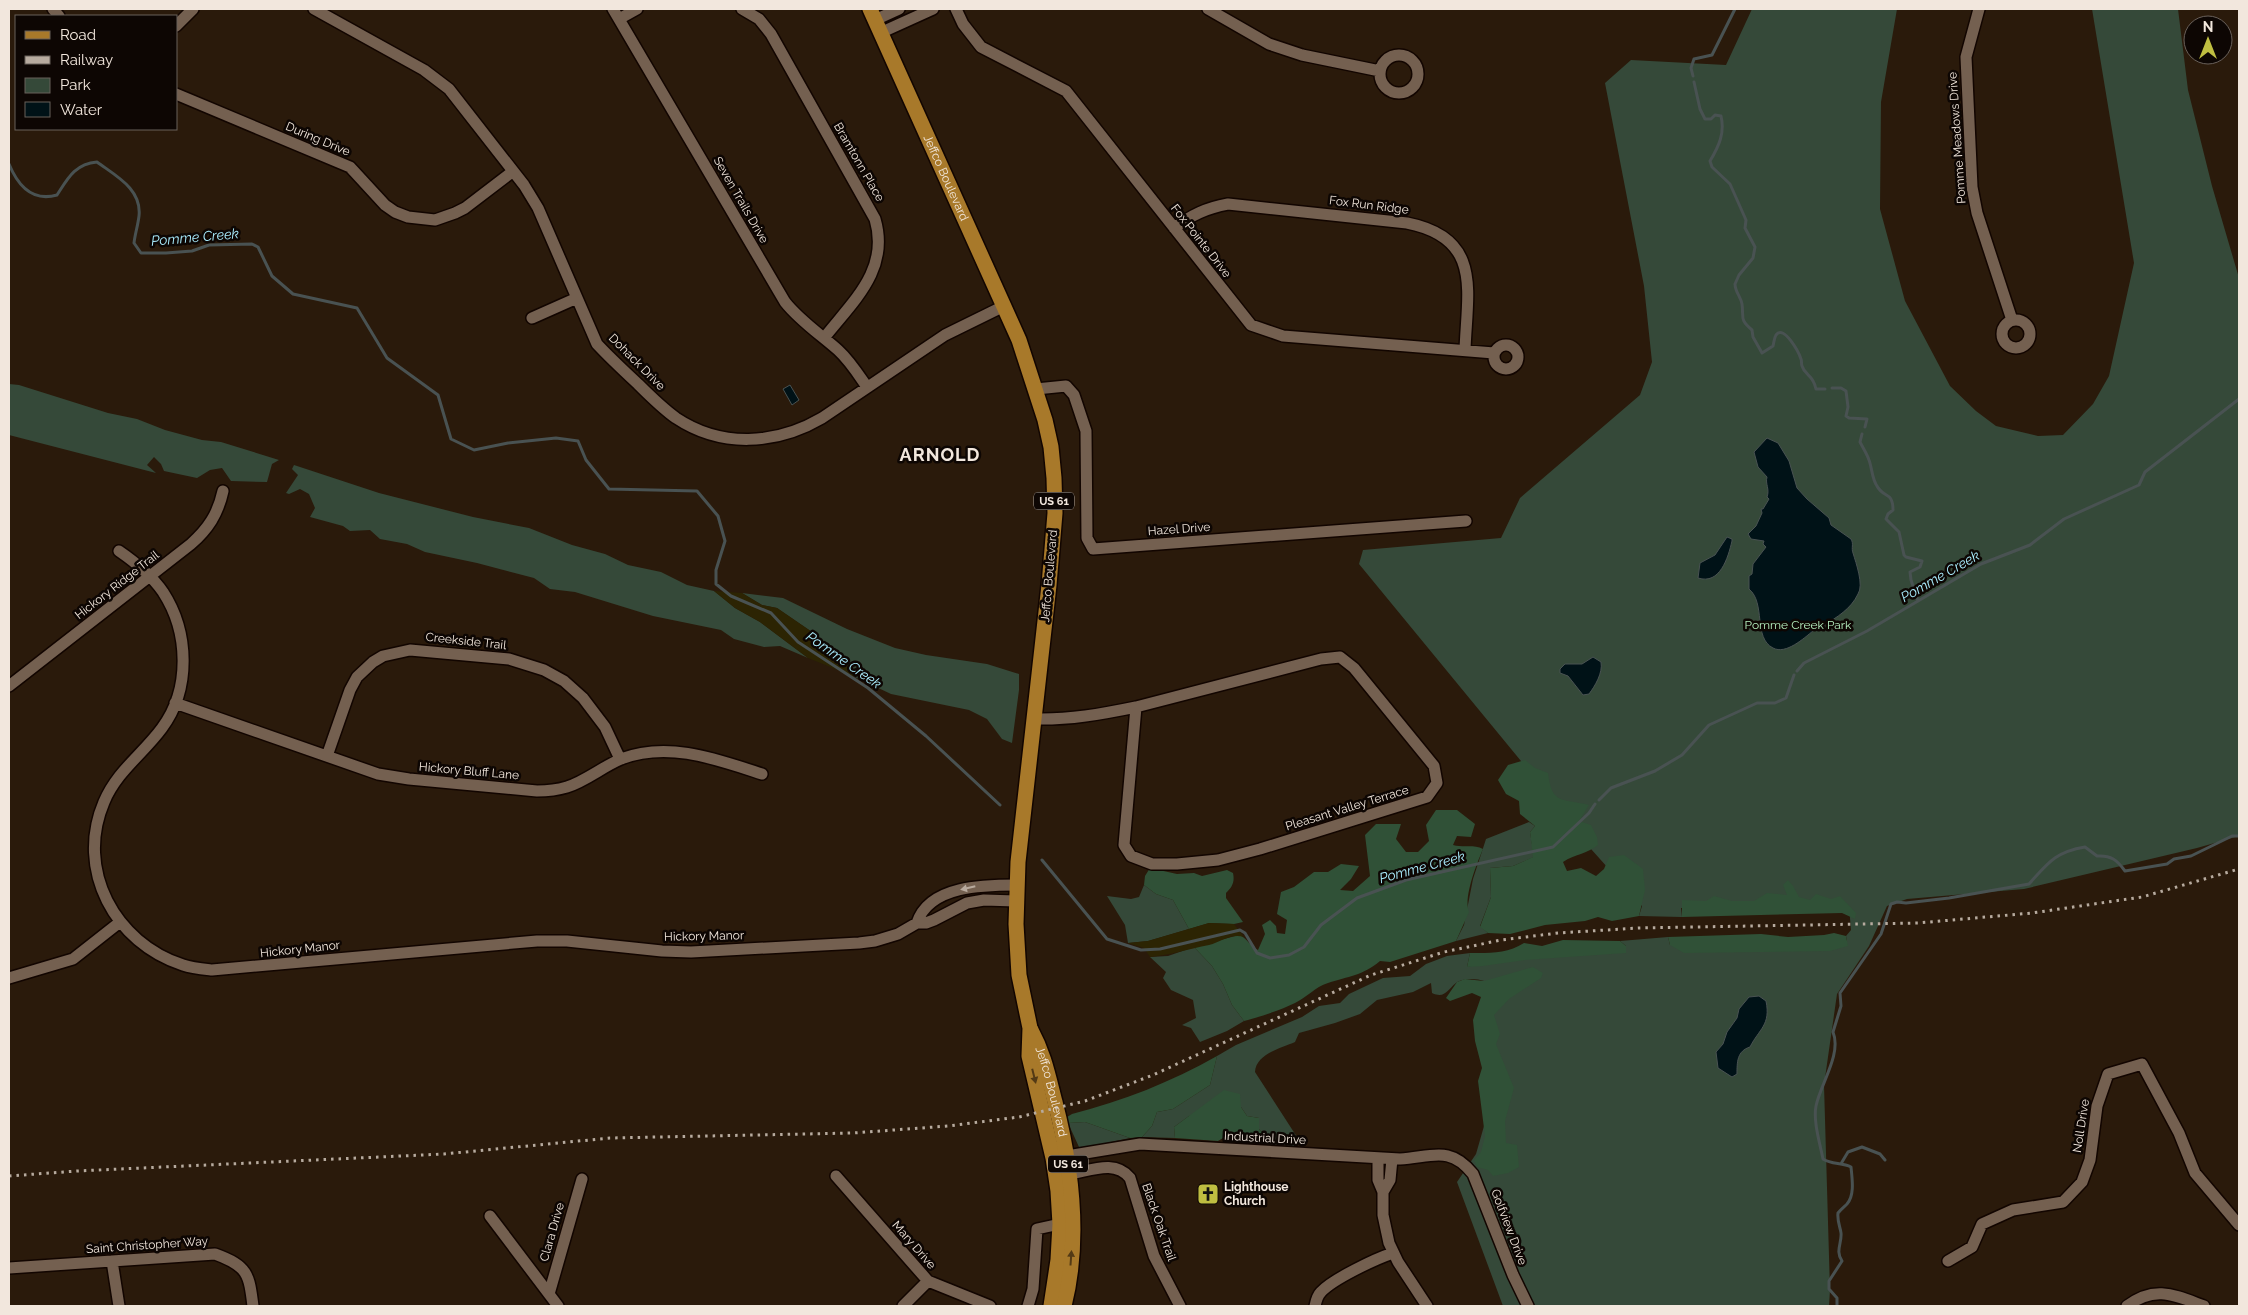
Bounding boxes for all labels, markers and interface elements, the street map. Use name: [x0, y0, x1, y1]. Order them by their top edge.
legend: [15, 15, 178, 130]
north arrow: [2183, 15, 2233, 65]
text: N: [2203, 19, 2213, 35]
text: Road: [60, 26, 96, 44]
text: Railway: [60, 51, 113, 69]
street label: Pomme Meadows Drive: [1945, 72, 1969, 204]
text: Park: [60, 76, 91, 94]
text: Water: [60, 101, 103, 119]
street label: During Drive: [284, 119, 352, 159]
street label: Bramtonn Place: [831, 120, 887, 204]
street label: Jeffco Boulevard: [920, 132, 971, 223]
street label: Seven Trails Drive: [711, 154, 771, 246]
street label: Fox Run Ridge: [1328, 193, 1410, 217]
street label: Fox Pointe Drive: [1168, 201, 1234, 281]
water label: Pomme Creek: [150, 225, 240, 249]
street label: Dohack Drive: [606, 331, 668, 393]
district label: ARNOLD: [900, 444, 980, 465]
road number: US 61: [1034, 492, 1074, 510]
street label: Hazel Drive: [1147, 520, 1211, 538]
street label: Jeffco Boulevard: [1038, 529, 1060, 623]
street label: Hickory Ridge Trail: [72, 547, 162, 622]
water label: Pomme Creek: [1898, 547, 1983, 605]
park label: Pomme Creek Park: [1745, 618, 1852, 632]
water label: Pomme Creek: [803, 628, 885, 692]
street label: Creekside Trail: [425, 630, 508, 652]
street label: Hickory Bluff Lane: [418, 760, 520, 782]
street label: Pleasant Valley Terrace: [1284, 783, 1410, 833]
water label: Pomme Creek: [1377, 848, 1467, 886]
one-way arrow: [961, 884, 976, 892]
street label: Hickory Manor: [664, 928, 745, 944]
street label: Hickory Manor: [259, 938, 341, 960]
street label: Jeffco Boulevard: [1032, 1044, 1070, 1138]
one-way arrow: [1030, 1068, 1038, 1083]
street label: Noll Drive: [2070, 1098, 2092, 1154]
street label: Industrial Drive: [1224, 1129, 1306, 1147]
road number: US 61: [1048, 1156, 1088, 1172]
place label: Lighthouse Church: [1224, 1180, 1289, 1208]
street label: Black Oak Trail: [1139, 1181, 1179, 1263]
church icon: Lighthouse Church: [1196, 1182, 1220, 1206]
street label: Golfview Drive: [1488, 1187, 1530, 1267]
street label: Clara Drive: [537, 1201, 567, 1263]
street label: Mary Drive: [889, 1218, 939, 1272]
street label: Saint Christopher Way: [86, 1234, 209, 1256]
one-way arrow: [1068, 1250, 1076, 1266]

